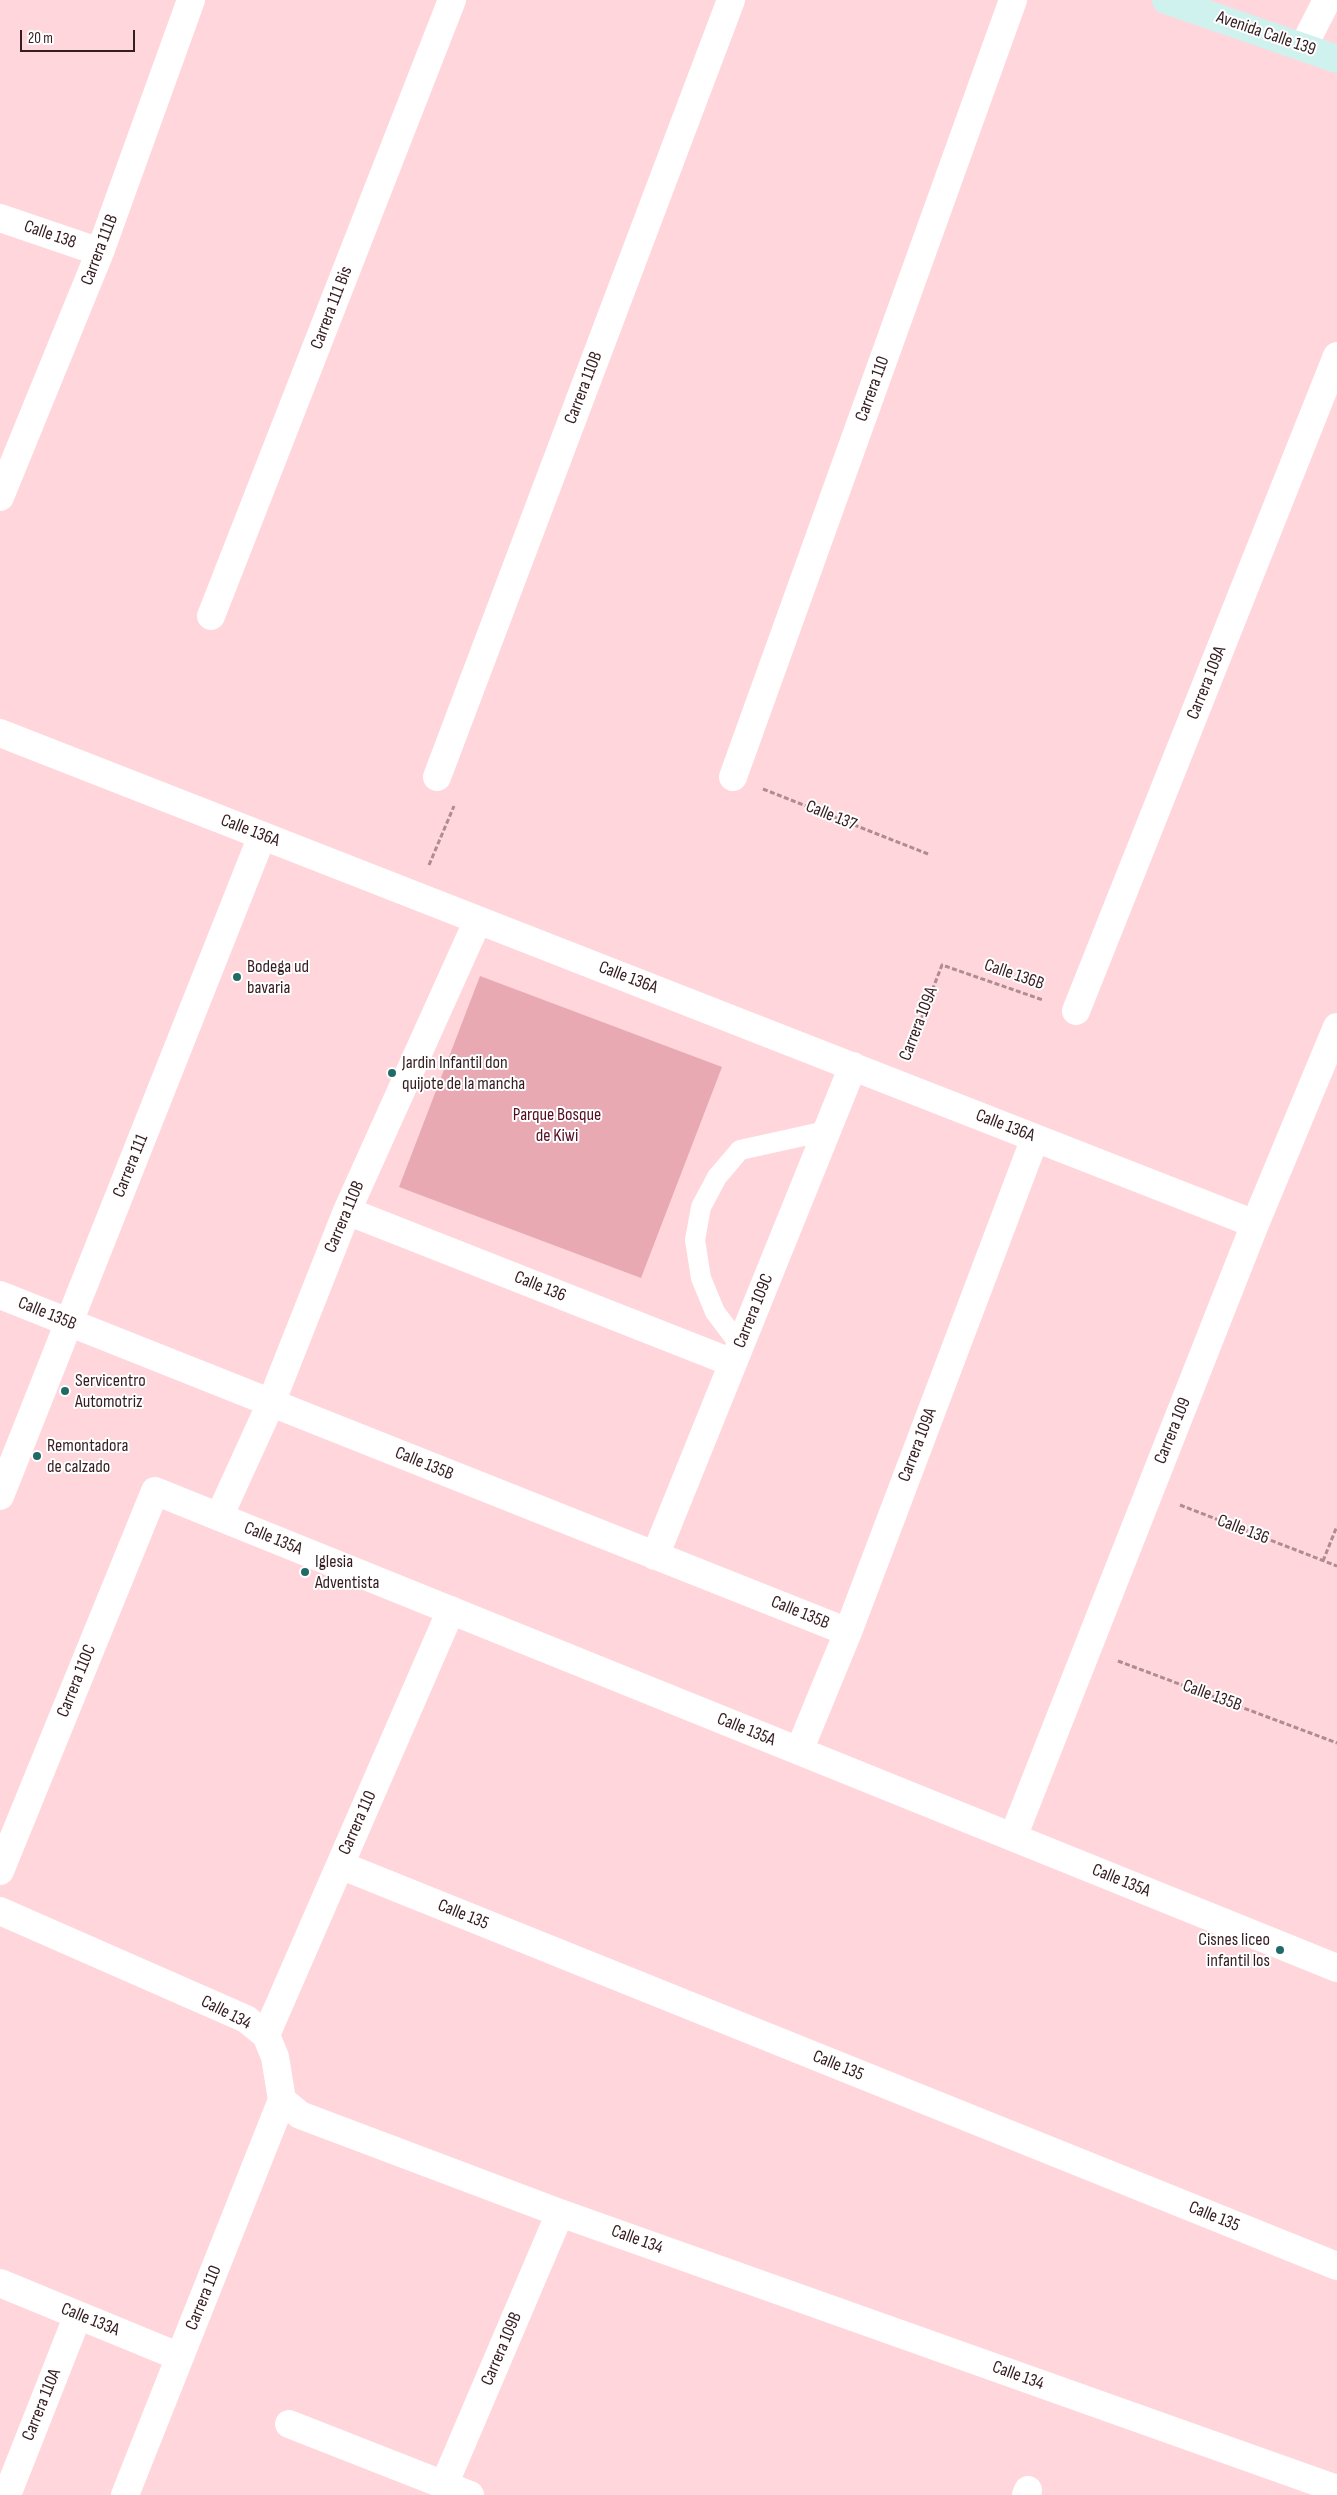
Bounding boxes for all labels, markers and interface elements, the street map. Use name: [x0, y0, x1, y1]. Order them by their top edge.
street label: Avenida Calle 139: [1213, 7, 1319, 61]
scale bar: [22, 20, 138, 52]
text: 20 m: [28, 29, 53, 48]
street label: Carrera 111B: [77, 211, 123, 289]
street label: Calle 138: [21, 216, 79, 254]
street label: Carrera 111 Bis: [306, 264, 358, 352]
street label: Carrera 110B: [560, 349, 608, 427]
street label: Carrera 110: [851, 353, 895, 425]
street label: Carrera 109A: [1183, 643, 1231, 723]
street label: Calle 137: [802, 796, 860, 836]
street label: Calle 136A: [217, 810, 283, 852]
street label: Calle 136B: [981, 955, 1047, 995]
place label: Bodega ud bavaria: [247, 956, 309, 999]
street label: Calle 136A: [595, 957, 661, 999]
marker: Bodega ud bavaria: [231, 971, 243, 983]
street label: Carrera 109A: [895, 984, 943, 1064]
place label: Jardin Infantil don quijote de la mancha: [402, 1052, 525, 1094]
marker: Jardin Infantil don quijote de la mancha: [386, 1067, 398, 1079]
park label: Parque Bosque de Kiwi: [513, 1104, 601, 1146]
street label: Calle 136A: [972, 1105, 1038, 1147]
street label: Carrera 111: [109, 1131, 153, 1201]
street label: Carrera 110B: [320, 1178, 370, 1256]
street label: Calle 136: [511, 1267, 569, 1307]
street label: Carrera 109C: [729, 1271, 779, 1351]
street label: Calle 135B: [15, 1293, 79, 1335]
place label: Servicentro Automotriz: [75, 1370, 146, 1412]
marker: Servicentro Automotriz: [59, 1385, 71, 1397]
street label: Carrera 109: [1150, 1395, 1196, 1467]
street label: Carrera 109A: [894, 1405, 942, 1485]
place label: Remontadora de calzado: [47, 1435, 128, 1478]
street label: Calle 135B: [392, 1443, 456, 1485]
marker: Remontadora de calzado: [31, 1450, 43, 1462]
street label: Calle 136: [1214, 1510, 1272, 1550]
street label: Calle 135A: [241, 1518, 305, 1560]
place label: Iglesia Adventista: [315, 1551, 379, 1594]
marker: Iglesia Adventista: [299, 1566, 311, 1578]
street label: Calle 135B: [768, 1592, 832, 1634]
street label: Carrera 110C: [53, 1641, 101, 1721]
street label: Calle 135B: [1180, 1675, 1244, 1717]
street label: Calle 135A: [714, 1709, 778, 1751]
street label: Carrera 110: [334, 1788, 382, 1858]
street label: Calle 135A: [1089, 1860, 1153, 1902]
street label: Calle 135: [434, 1895, 492, 1935]
place label: Cisnes liceo infantil los: [1198, 1929, 1270, 1972]
marker: Cisnes liceo infantil los: [1274, 1944, 1286, 1956]
street label: Calle 134: [197, 1991, 255, 2035]
street label: Calle 135: [809, 2046, 867, 2086]
street label: Calle 135: [1185, 2197, 1243, 2237]
street label: Calle 134: [608, 2221, 666, 2259]
street label: Carrera 110: [181, 2262, 227, 2334]
street label: Calle 133A: [58, 2299, 122, 2341]
street label: Carrera 109B: [477, 2309, 527, 2389]
street label: Calle 134: [989, 2357, 1047, 2395]
street label: Carrera 110A: [18, 2366, 66, 2444]

